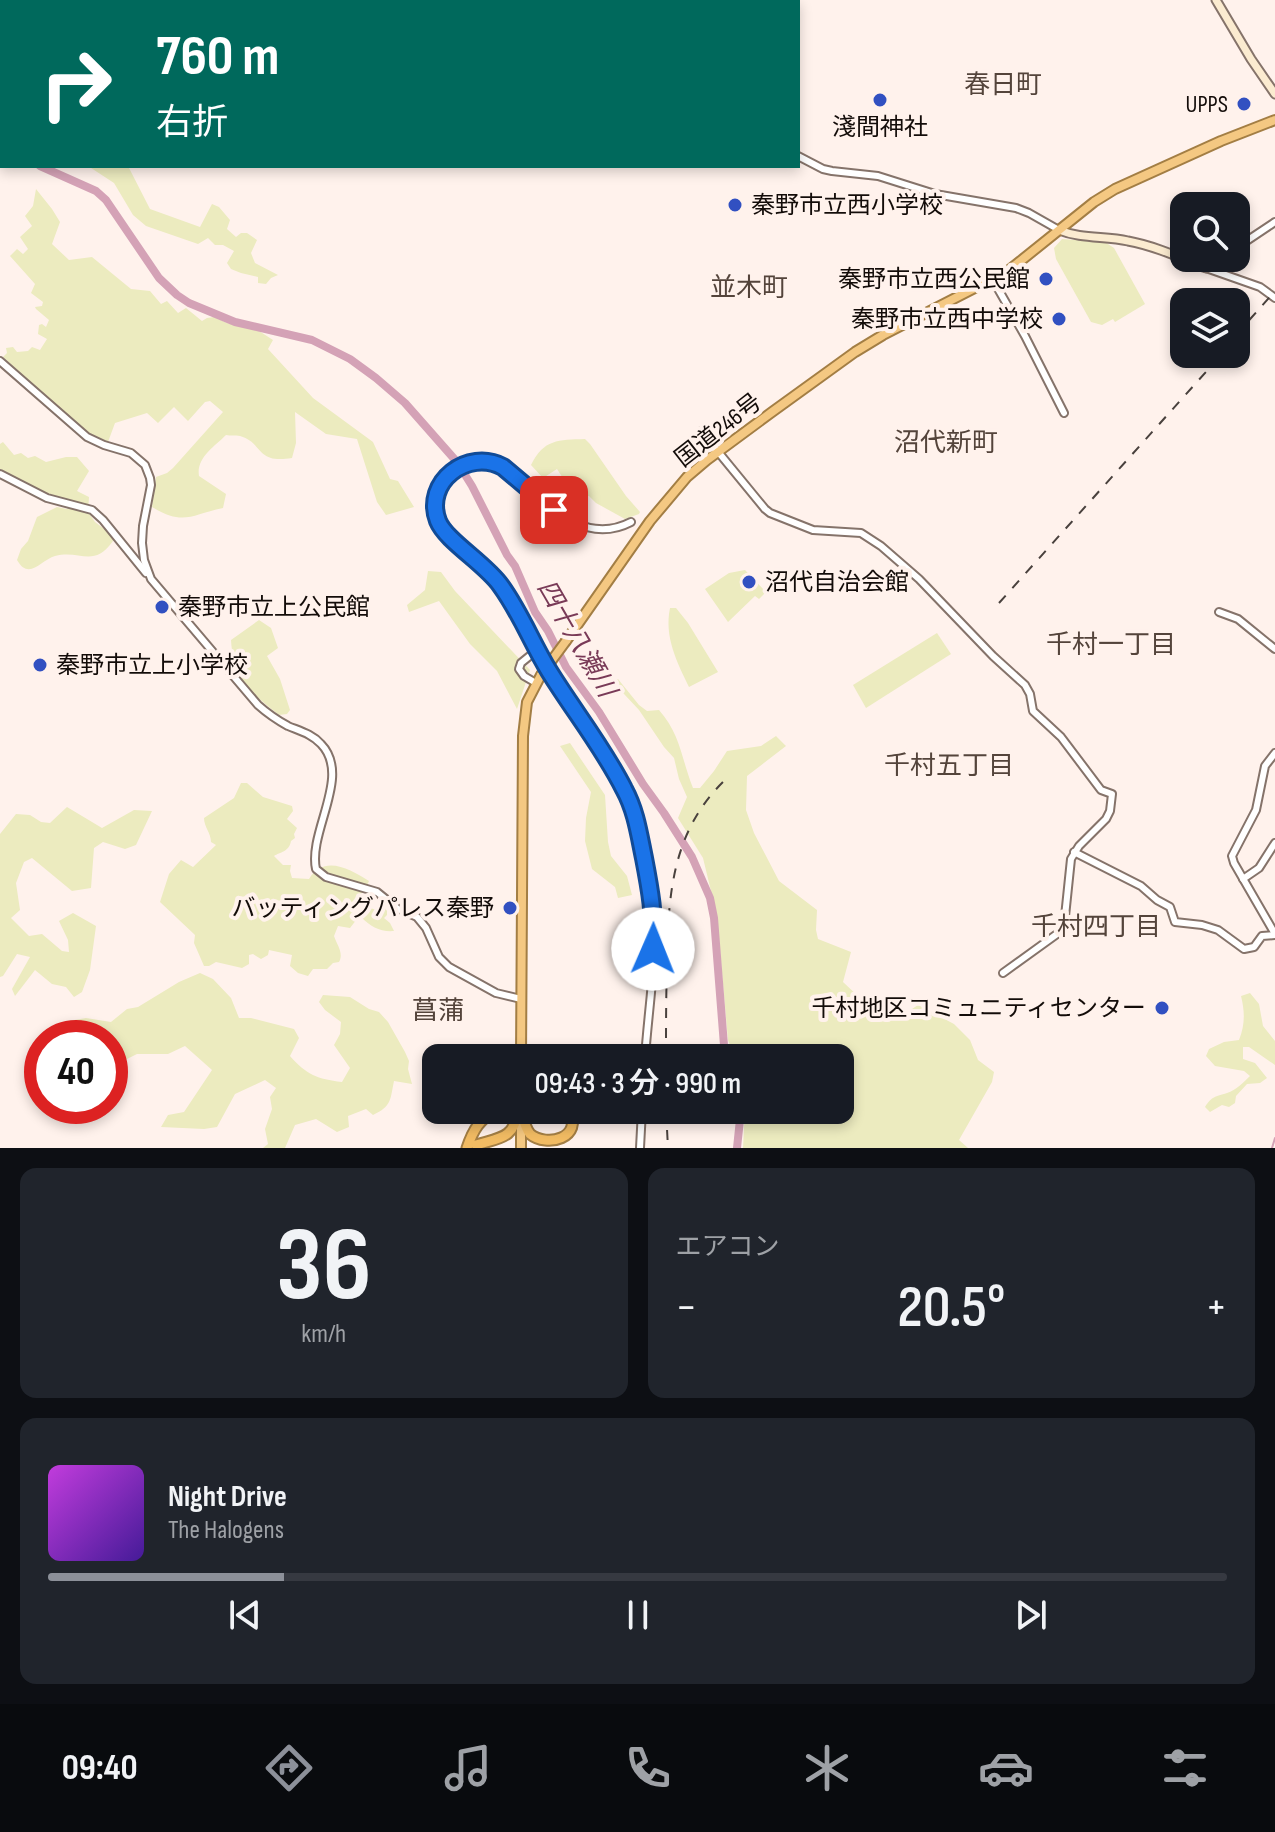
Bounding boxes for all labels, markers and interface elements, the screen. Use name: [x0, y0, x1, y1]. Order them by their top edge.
text: 760 m: [156, 24, 279, 91]
icon: right: [24, 32, 128, 136]
district label: 春日町: [964, 70, 1042, 101]
place label: UPPS: [1186, 90, 1228, 119]
marker: 淺間神社: [871, 91, 889, 109]
marker: UPPS: [1235, 95, 1253, 113]
text: 右折: [156, 102, 228, 145]
place label: 淺間神社: [832, 113, 928, 142]
place label: 秦野市立西小学校: [751, 191, 943, 220]
map controls: [1170, 192, 1250, 368]
button: search: [1170, 192, 1250, 272]
marker: 秦野市立西小学校: [726, 196, 744, 214]
place label: 秦野市立西公民館: [838, 265, 1030, 294]
marker: 秦野市立西公民館: [1037, 270, 1055, 288]
district label: 並木町: [710, 273, 788, 304]
button: layers: [1170, 288, 1250, 368]
place label: 秦野市立西中学校: [851, 305, 1043, 334]
marker: 秦野市立西中学校: [1050, 310, 1068, 328]
street label: 国道246号: [669, 387, 768, 473]
district label: 沼代新町: [894, 428, 998, 459]
pin: [520, 476, 588, 544]
icon: arrive: [532, 488, 576, 532]
place label: 沼代自治会館: [765, 568, 909, 597]
marker: 沼代自治会館: [740, 573, 758, 591]
water label: 四十八瀬川: [530, 575, 623, 705]
place label: 秦野市立上公民館: [178, 593, 370, 622]
marker: 秦野市立上公民館: [153, 598, 171, 616]
district label: 千村一丁目: [1046, 630, 1176, 661]
place label: 秦野市立上小学校: [56, 651, 248, 680]
marker: 秦野市立上小学校: [31, 656, 49, 674]
district label: 千村五丁目: [884, 751, 1014, 782]
place label: バッティングパレス秦野: [231, 894, 494, 923]
marker: バッティングパレス秦野: [501, 899, 519, 917]
position arrow: [611, 907, 695, 991]
district label: 千村四丁目: [1031, 912, 1161, 943]
place label: 千村地区コミュニティセンター: [811, 994, 1146, 1023]
district label: 菖蒲: [412, 996, 464, 1027]
marker: 千村地区コミュニティセンター: [1153, 999, 1171, 1017]
speed limit sign: 40: [24, 1020, 128, 1124]
text: 09:43 · 3 分 · 990 m: [535, 1066, 741, 1102]
text: 36: [276, 1204, 372, 1329]
text: エアコン: [676, 1232, 780, 1263]
text: 20.5°: [897, 1272, 1005, 1344]
text: −: [676, 1281, 697, 1334]
text: +: [1205, 1281, 1227, 1334]
text: km/h: [301, 1319, 346, 1350]
text: Night Drive: [168, 1479, 287, 1515]
text: The Halogens: [168, 1515, 284, 1546]
icon: previous: [223, 1593, 267, 1637]
icon: pause: [616, 1593, 660, 1637]
icon: next: [1009, 1593, 1053, 1637]
icon: directions: [261, 1740, 317, 1796]
icon: music: [440, 1740, 496, 1796]
icon: phone: [620, 1740, 676, 1796]
icon: climate: [799, 1740, 855, 1796]
icon: car: [978, 1740, 1034, 1796]
icon: filters: [1157, 1740, 1213, 1796]
text: 09:40: [62, 1747, 138, 1790]

